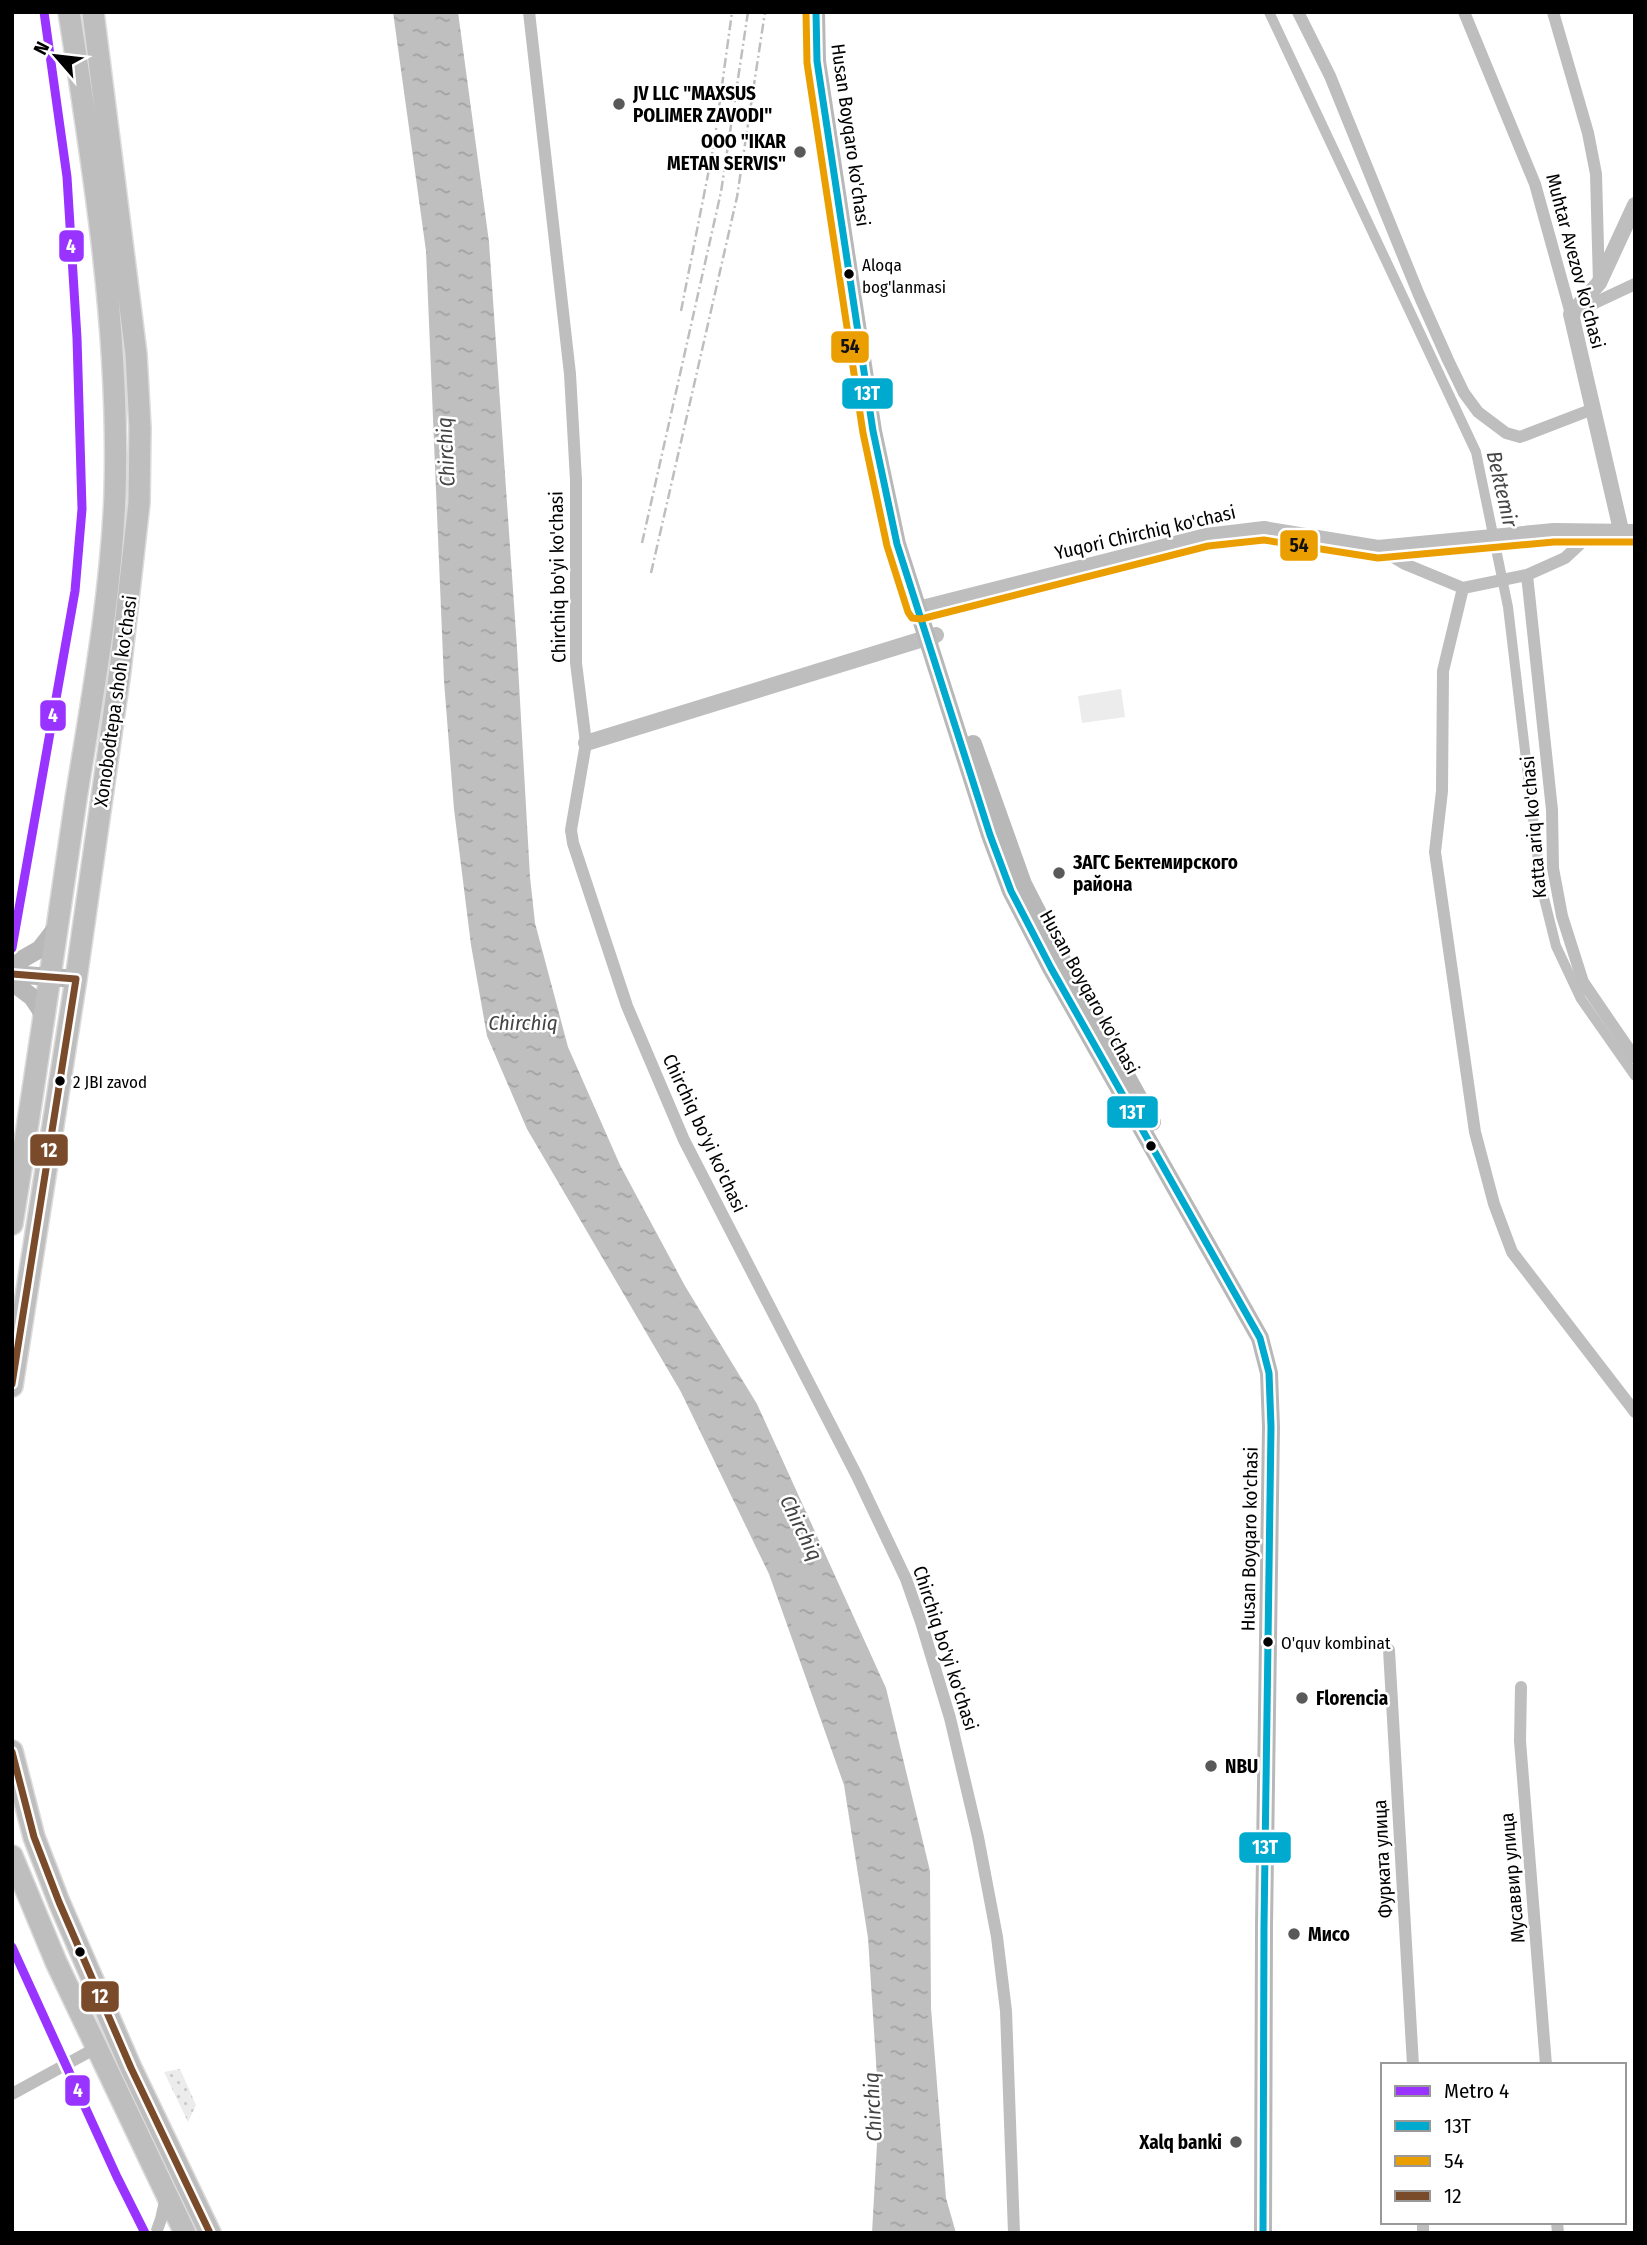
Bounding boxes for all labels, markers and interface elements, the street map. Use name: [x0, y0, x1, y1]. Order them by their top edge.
north arrow: [21, 21, 91, 91]
text: N: [29, 38, 54, 59]
street label: Husan Boyqaro ko'chasi: [826, 42, 875, 228]
place label: JV LLC "MAXSUS POLIMER ZAVODI": [632, 82, 772, 127]
marker: JV LLC "MAXSUS POLIMER ZAVODI": [611, 96, 627, 112]
place label: OOO "IKAR METAN SERVIS": [667, 130, 786, 175]
marker: OOO "IKAR METAN SERVIS": [792, 144, 808, 160]
street label: Muhtar Avezov ko'chasi: [1541, 171, 1610, 351]
line badge: 4: [58, 229, 85, 263]
text: 4: [66, 235, 76, 258]
place label: Aloqa bog'lanmasi: [862, 255, 946, 298]
marker: Aloqa bog'lanmasi: [842, 267, 856, 281]
line badge: 54: [830, 330, 870, 364]
text: 54: [840, 335, 860, 358]
line badge: 13Т: [841, 377, 894, 410]
text: 13Т: [854, 382, 881, 405]
water label: Chirchiq: [431, 417, 461, 487]
water label: Bektemir: [1481, 449, 1523, 530]
street label: Chirchiq bo'yi ko'chasi: [545, 491, 570, 663]
street label: Yuqori Chirchiq ko'chasi: [1052, 500, 1238, 564]
line badge: 54: [1279, 529, 1319, 562]
text: 54: [1289, 534, 1309, 557]
street label: Xonobodtepa shoh ko'chasi: [89, 594, 142, 808]
line badge: 4: [39, 699, 67, 732]
text: 4: [48, 704, 58, 727]
street label: Katta ariq ko'chasi: [1516, 755, 1551, 899]
place label: ЗАГС Бектемирского района: [1072, 851, 1238, 896]
marker: ЗАГС Бектемирского района: [1051, 865, 1067, 881]
street label: Husan Boyqaro ko'chasi: [1035, 906, 1144, 1078]
water label: Chirchiq: [488, 1010, 558, 1036]
street label: Chirchiq bo'yi ko'chasi: [658, 1051, 751, 1216]
place label: 2 JBI zavod: [73, 1072, 147, 1093]
marker: 2 JBI zavod: [53, 1074, 67, 1088]
line badge: 13Т: [1106, 1095, 1159, 1129]
text: 13Т: [1119, 1101, 1146, 1124]
line badge: 12: [29, 1133, 69, 1167]
text: 12: [41, 1139, 58, 1162]
unlabelled marker: [1144, 1139, 1158, 1153]
street label: Husan Boyqaro ko'chasi: [1236, 1447, 1263, 1631]
water label: Chirchiq: [774, 1491, 828, 1565]
street label: Chirchiq bo'yi ko'chasi: [908, 1563, 983, 1733]
place label: O'quv kombinat: [1281, 1633, 1391, 1654]
marker: O'quv kombinat: [1261, 1635, 1275, 1649]
place label: Florencia: [1316, 1687, 1388, 1710]
marker: Florencia: [1294, 1690, 1310, 1706]
place label: NBU: [1225, 1755, 1258, 1778]
marker: NBU: [1203, 1758, 1219, 1774]
street label: Фурката улица: [1368, 1799, 1397, 1919]
street label: Мусаввир улица: [1495, 1812, 1530, 1944]
line badge: 13Т: [1238, 1831, 1292, 1864]
text: 13Т: [1252, 1836, 1279, 1859]
place label: Мисо: [1308, 1923, 1350, 1946]
marker: Мисо: [1286, 1926, 1302, 1942]
unlabelled marker: [73, 1945, 87, 1959]
line badge: 12: [80, 1980, 120, 2013]
text: 12: [92, 1985, 109, 2008]
legend: [1381, 2063, 1626, 2224]
water label: Chirchiq: [858, 2072, 888, 2142]
line badge: 4: [64, 2074, 91, 2107]
text: Metro 4: [1444, 2078, 1509, 2104]
text: 4: [73, 2079, 83, 2102]
text: 13Т: [1444, 2113, 1471, 2139]
place label: Xalq banki: [1138, 2131, 1222, 2154]
marker: Xalq banki: [1228, 2134, 1244, 2150]
text: 54: [1444, 2148, 1464, 2174]
text: 12: [1444, 2183, 1461, 2209]

